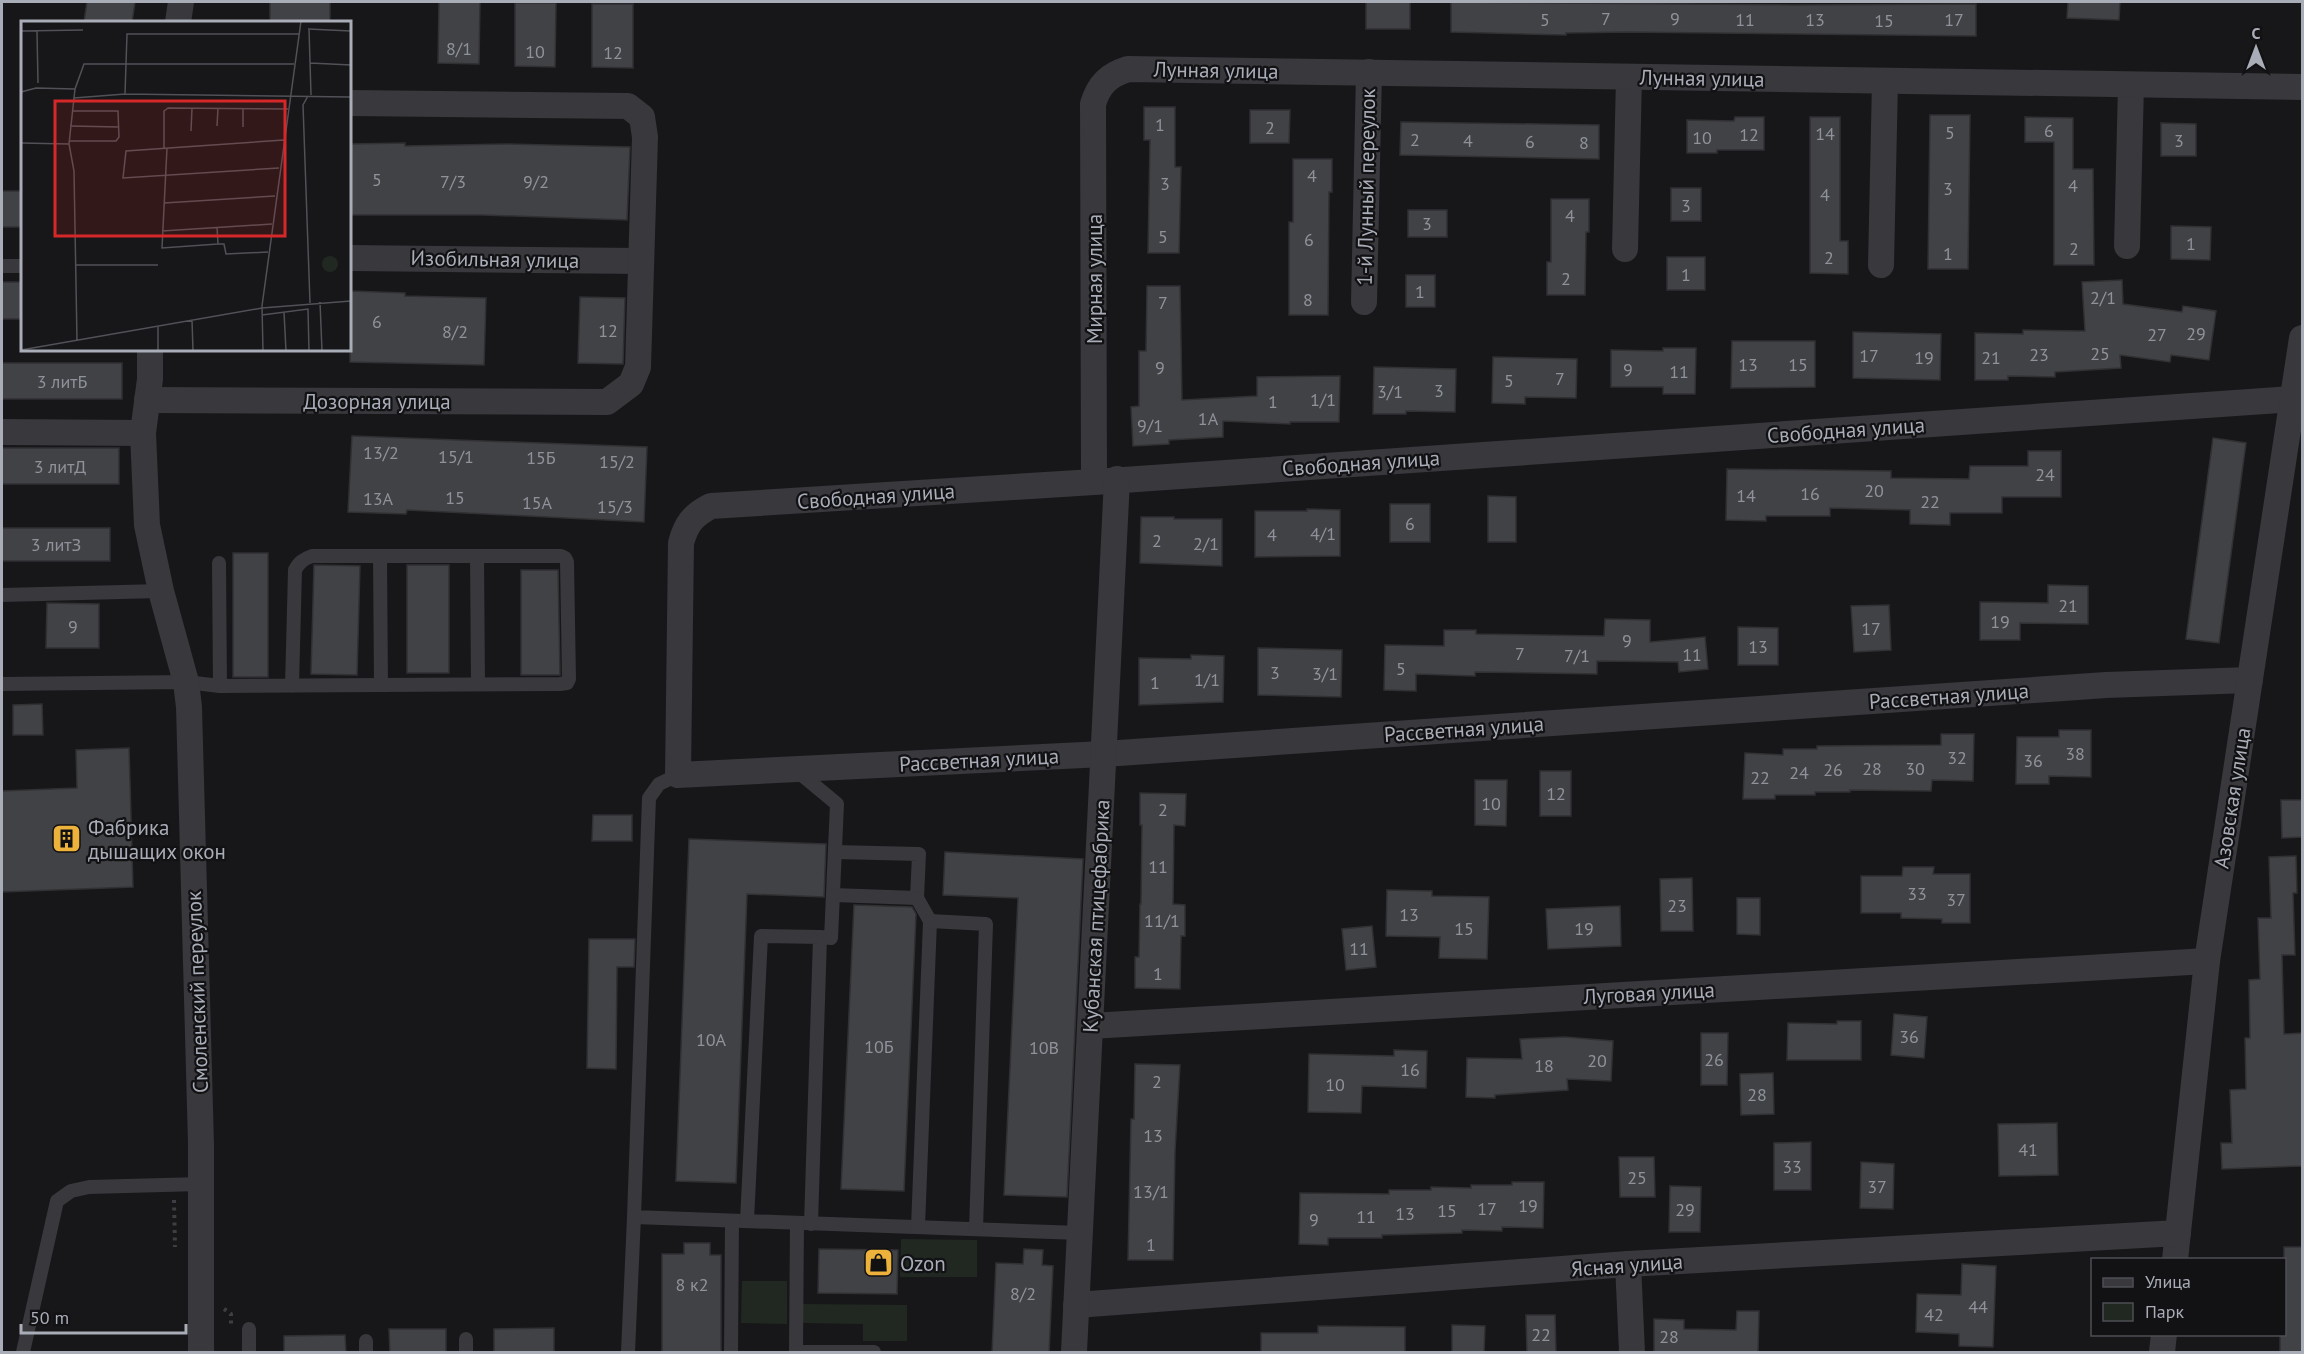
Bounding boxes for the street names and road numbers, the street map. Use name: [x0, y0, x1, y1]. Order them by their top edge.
street label: Лунная улица: [1152, 55, 1279, 85]
street label: Лунная улица: [1638, 63, 1765, 93]
street label: 1-й Лунный переулок: [1351, 88, 1381, 286]
street label: Мирная улица: [1081, 214, 1108, 344]
street label: Изобильная улица: [410, 244, 580, 274]
street label: Дозорная улица: [303, 388, 451, 415]
street label: Свободная улица: [1766, 411, 1926, 449]
street label: Свободная улица: [1281, 444, 1441, 482]
street label: Свободная улица: [796, 477, 956, 515]
street label: Рассветная улица: [1868, 677, 2030, 715]
street label: Рассветная улица: [1383, 710, 1545, 748]
street label: Азовская улица: [2208, 726, 2256, 870]
street label: Рассветная улица: [898, 742, 1060, 778]
street label: Кубанская птицефабрика: [1076, 799, 1116, 1033]
street label: Смоленский переулок: [180, 890, 214, 1094]
street label: Луговая улица: [1582, 976, 1715, 1010]
street label: Ясная улица: [1570, 1248, 1684, 1282]

